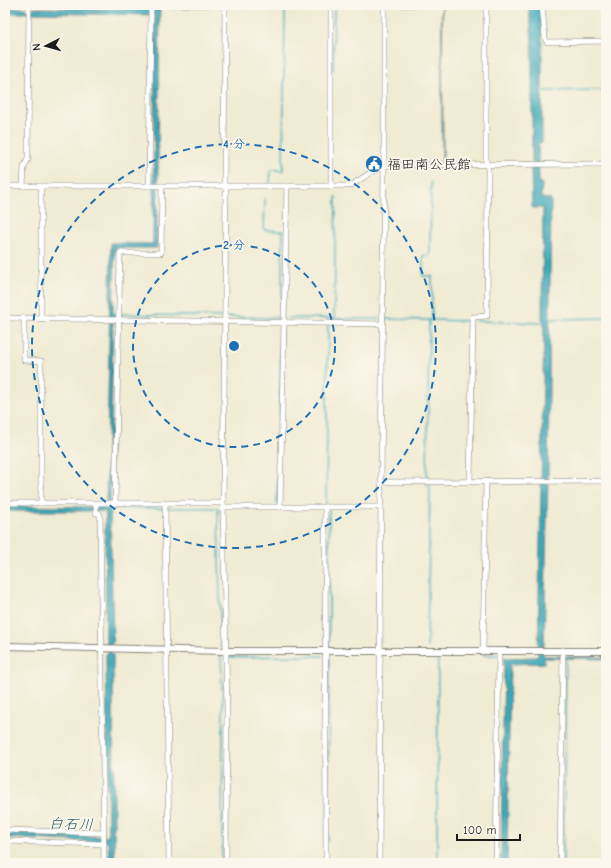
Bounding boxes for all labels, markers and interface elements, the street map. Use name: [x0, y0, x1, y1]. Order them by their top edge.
north arrow: [26, 26, 66, 66]
text: N: [30, 43, 43, 51]
text: 4 分: [223, 137, 245, 151]
public building icon: 福田南公民館: [364, 154, 384, 174]
place label: 福田南公民館: [387, 156, 471, 173]
text: 2 分: [223, 238, 245, 252]
centre of rings: [227, 339, 241, 353]
water label: 白石川: [48, 814, 94, 834]
scale bar: [457, 816, 520, 842]
text: 100 m: [463, 823, 496, 837]

